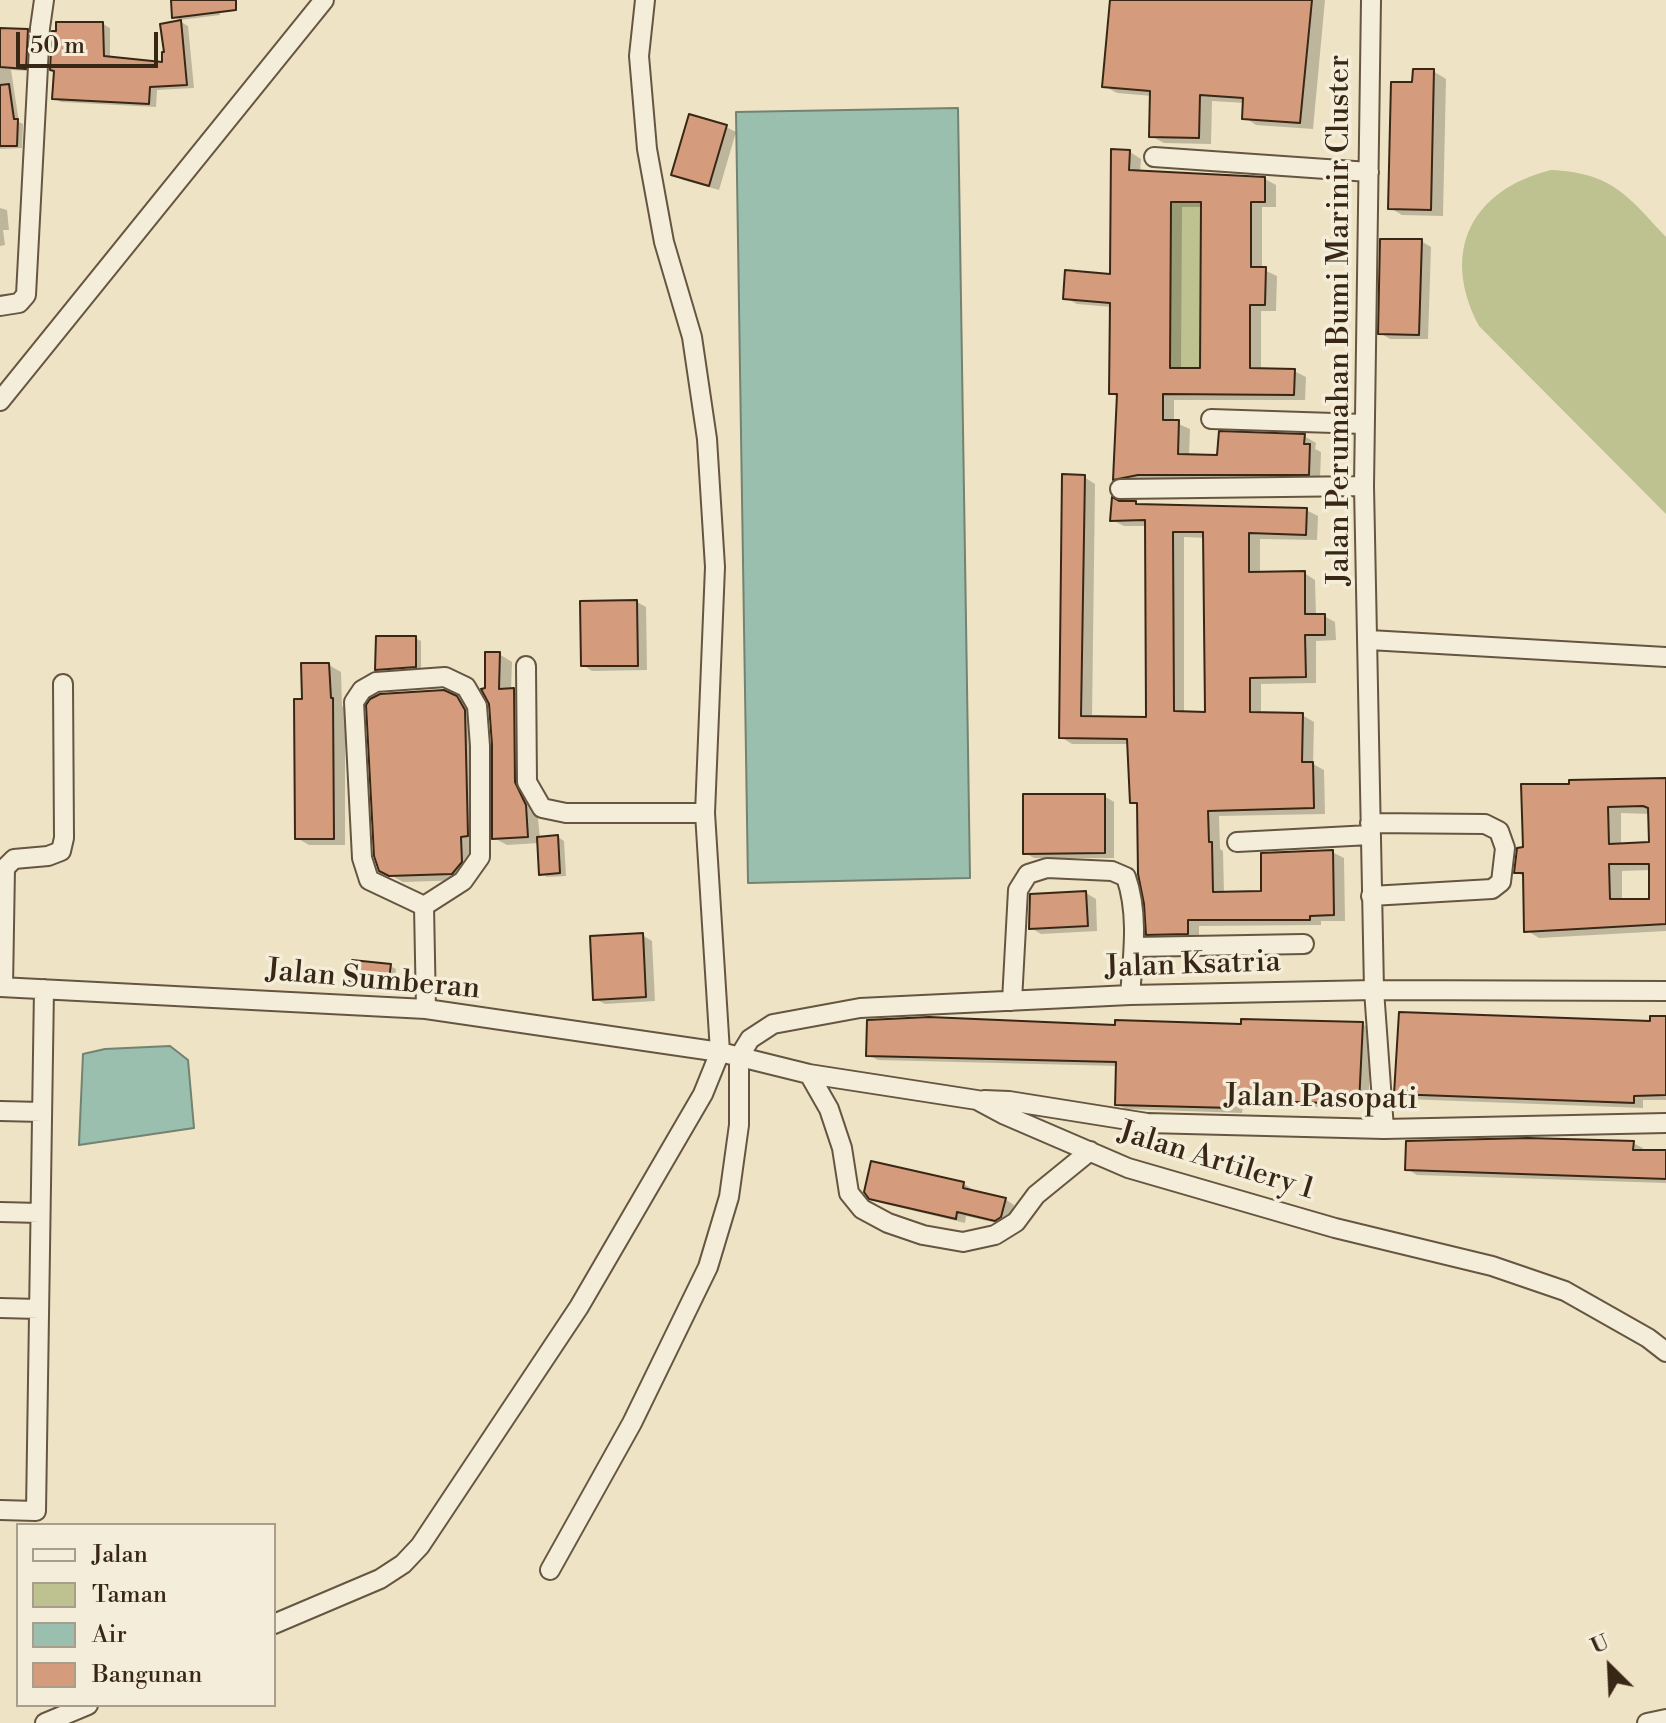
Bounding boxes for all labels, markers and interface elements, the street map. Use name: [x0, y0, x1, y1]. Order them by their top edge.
scale bar: [20, 16, 162, 66]
text: 50 m: [30, 31, 85, 61]
street label: Jalan Perumahan Bumi Marinir Cluster: [1323, 55, 1359, 585]
street label: Jalan Ksatria: [1105, 945, 1281, 987]
street label: Jalan Sumberan: [264, 954, 482, 1008]
street label: Jalan Pasopati: [1224, 1079, 1418, 1119]
street label: Jalan Artilery 1: [1114, 1115, 1318, 1209]
legend: [16, 1523, 276, 1707]
text: Jalan: [92, 1540, 148, 1570]
text: Taman: [92, 1580, 167, 1610]
text: Air: [92, 1620, 127, 1650]
north arrow: [1570, 1627, 1650, 1707]
text: U: [1587, 1629, 1613, 1660]
text: Bangunan: [92, 1660, 202, 1690]

